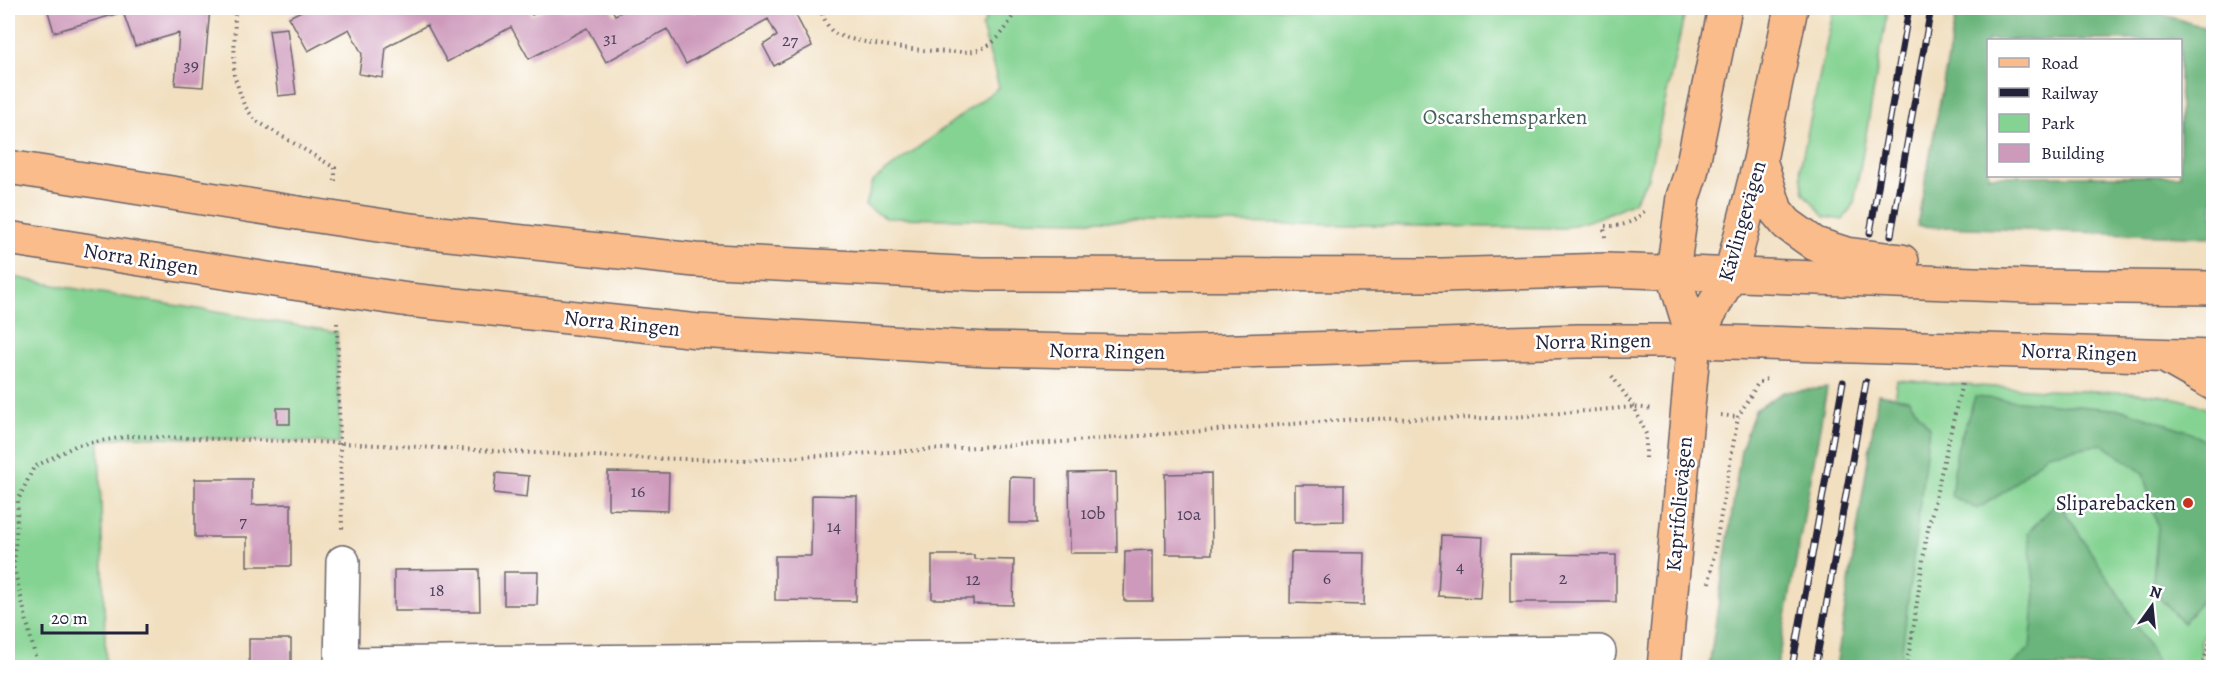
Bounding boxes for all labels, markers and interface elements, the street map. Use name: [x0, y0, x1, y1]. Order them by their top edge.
house number: 31: [603, 26, 617, 50]
house number: 27: [782, 28, 798, 52]
legend: [1987, 39, 2182, 177]
text: Road: [2041, 51, 2079, 75]
house number: 39: [183, 53, 199, 77]
text: Railway: [2041, 81, 2099, 105]
park label: Oscarshemsparken: [1423, 103, 1587, 131]
text: Park: [2041, 111, 2075, 135]
text: Building: [2041, 141, 2105, 165]
street label: Kävlingevägen: [1711, 157, 1773, 285]
street label: Norra Ringen: [81, 236, 201, 282]
street label: Norra Ringen: [563, 303, 681, 343]
street label: Norra Ringen: [1535, 326, 1651, 356]
street label: Norra Ringen: [1049, 336, 1165, 366]
street label: Norra Ringen: [2020, 336, 2138, 368]
street label: Kaprifolievägen: [1659, 435, 1699, 573]
house number: 16: [631, 479, 645, 503]
place label: Sliparebacken: [2056, 489, 2176, 517]
marker: Sliparebacken: [2181, 496, 2195, 510]
house number: 10b: [1081, 501, 1105, 525]
house number: 10a: [1177, 502, 1202, 526]
house number: 7: [239, 509, 247, 533]
house number: 14: [827, 514, 841, 538]
house number: 4: [1456, 554, 1464, 578]
house number: 6: [1323, 566, 1331, 590]
house number: 2: [1559, 566, 1568, 590]
house number: 12: [966, 567, 981, 591]
north arrow: [2122, 576, 2182, 636]
house number: 18: [430, 578, 444, 602]
text: N: [2147, 580, 2164, 605]
scale bar: [42, 597, 147, 635]
text: 20 m: [51, 606, 88, 630]

